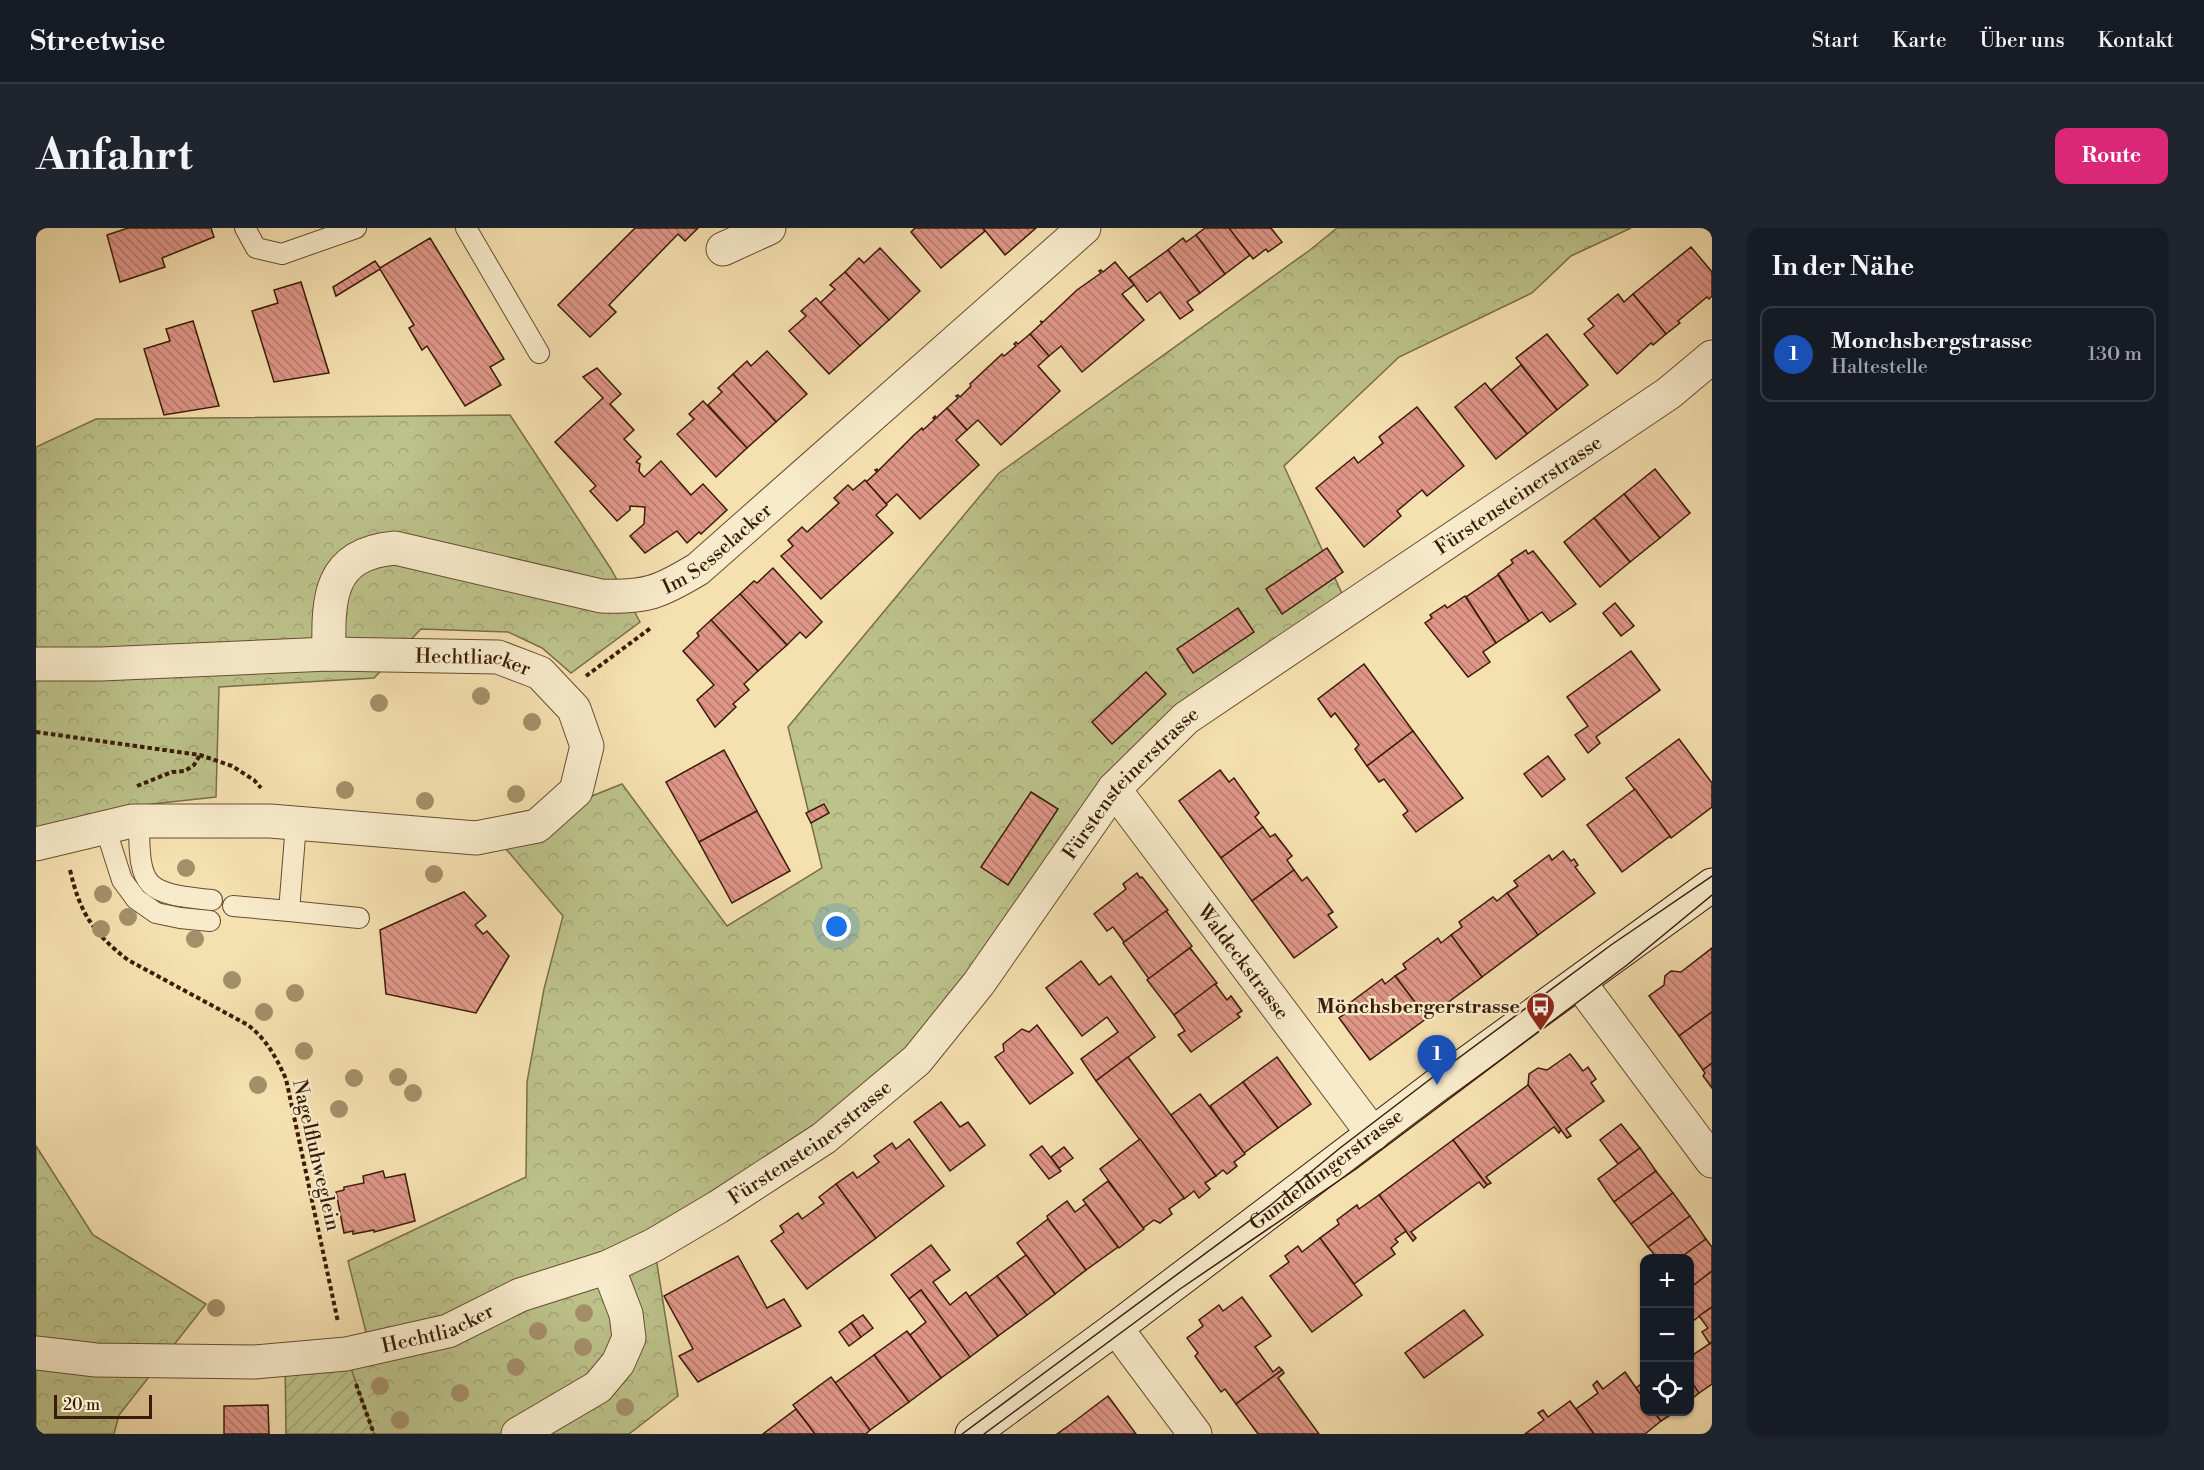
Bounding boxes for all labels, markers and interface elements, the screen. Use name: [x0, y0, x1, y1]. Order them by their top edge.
text: Streetwise: [30, 24, 165, 59]
text: Start: [1812, 28, 1859, 54]
text: Karte: [1892, 28, 1947, 54]
text: Über uns: [1980, 28, 2065, 54]
text: Kontakt: [2098, 28, 2174, 54]
button: Route: [2055, 128, 2168, 184]
text: Anfahrt: [36, 130, 193, 183]
text: In der Nähe: [1772, 251, 1914, 283]
text: Monchsbergstrasse: [1831, 328, 2032, 355]
text: 1: [1789, 342, 1798, 367]
text: 130 m: [2087, 342, 2142, 367]
text: Haltestelle: [1831, 355, 1928, 380]
street label: Fürstensteinerstrasse: [1430, 431, 1607, 561]
street label: Im Sesselacker: [659, 498, 778, 601]
street label: Hechtliacker: [415, 645, 534, 682]
street label: Fürstensteinerstrasse: [1058, 702, 1204, 865]
street label: Waldeckstrasse: [1190, 899, 1294, 1025]
your location: [822, 912, 851, 941]
bus stop icon: Mönchsbergerstrasse: [1525, 990, 1557, 1032]
place label: Mönchsbergerstrasse: [1316, 995, 1520, 1020]
pin: 1: [1418, 1036, 1456, 1085]
street label: Fürstensteinerstrasse: [724, 1075, 897, 1211]
street label: Nagelfluhweglein: [286, 1077, 345, 1234]
street label: Gundeldingerstrasse: [1245, 1104, 1409, 1237]
map controls: [1640, 1254, 1694, 1416]
button: +: [1640, 1254, 1694, 1308]
street label: Hechtliacker: [379, 1299, 499, 1360]
button: −: [1640, 1308, 1694, 1362]
button: locate: [1640, 1362, 1694, 1416]
scale bar: [54, 1392, 152, 1420]
text: 20 m: [63, 1395, 100, 1415]

